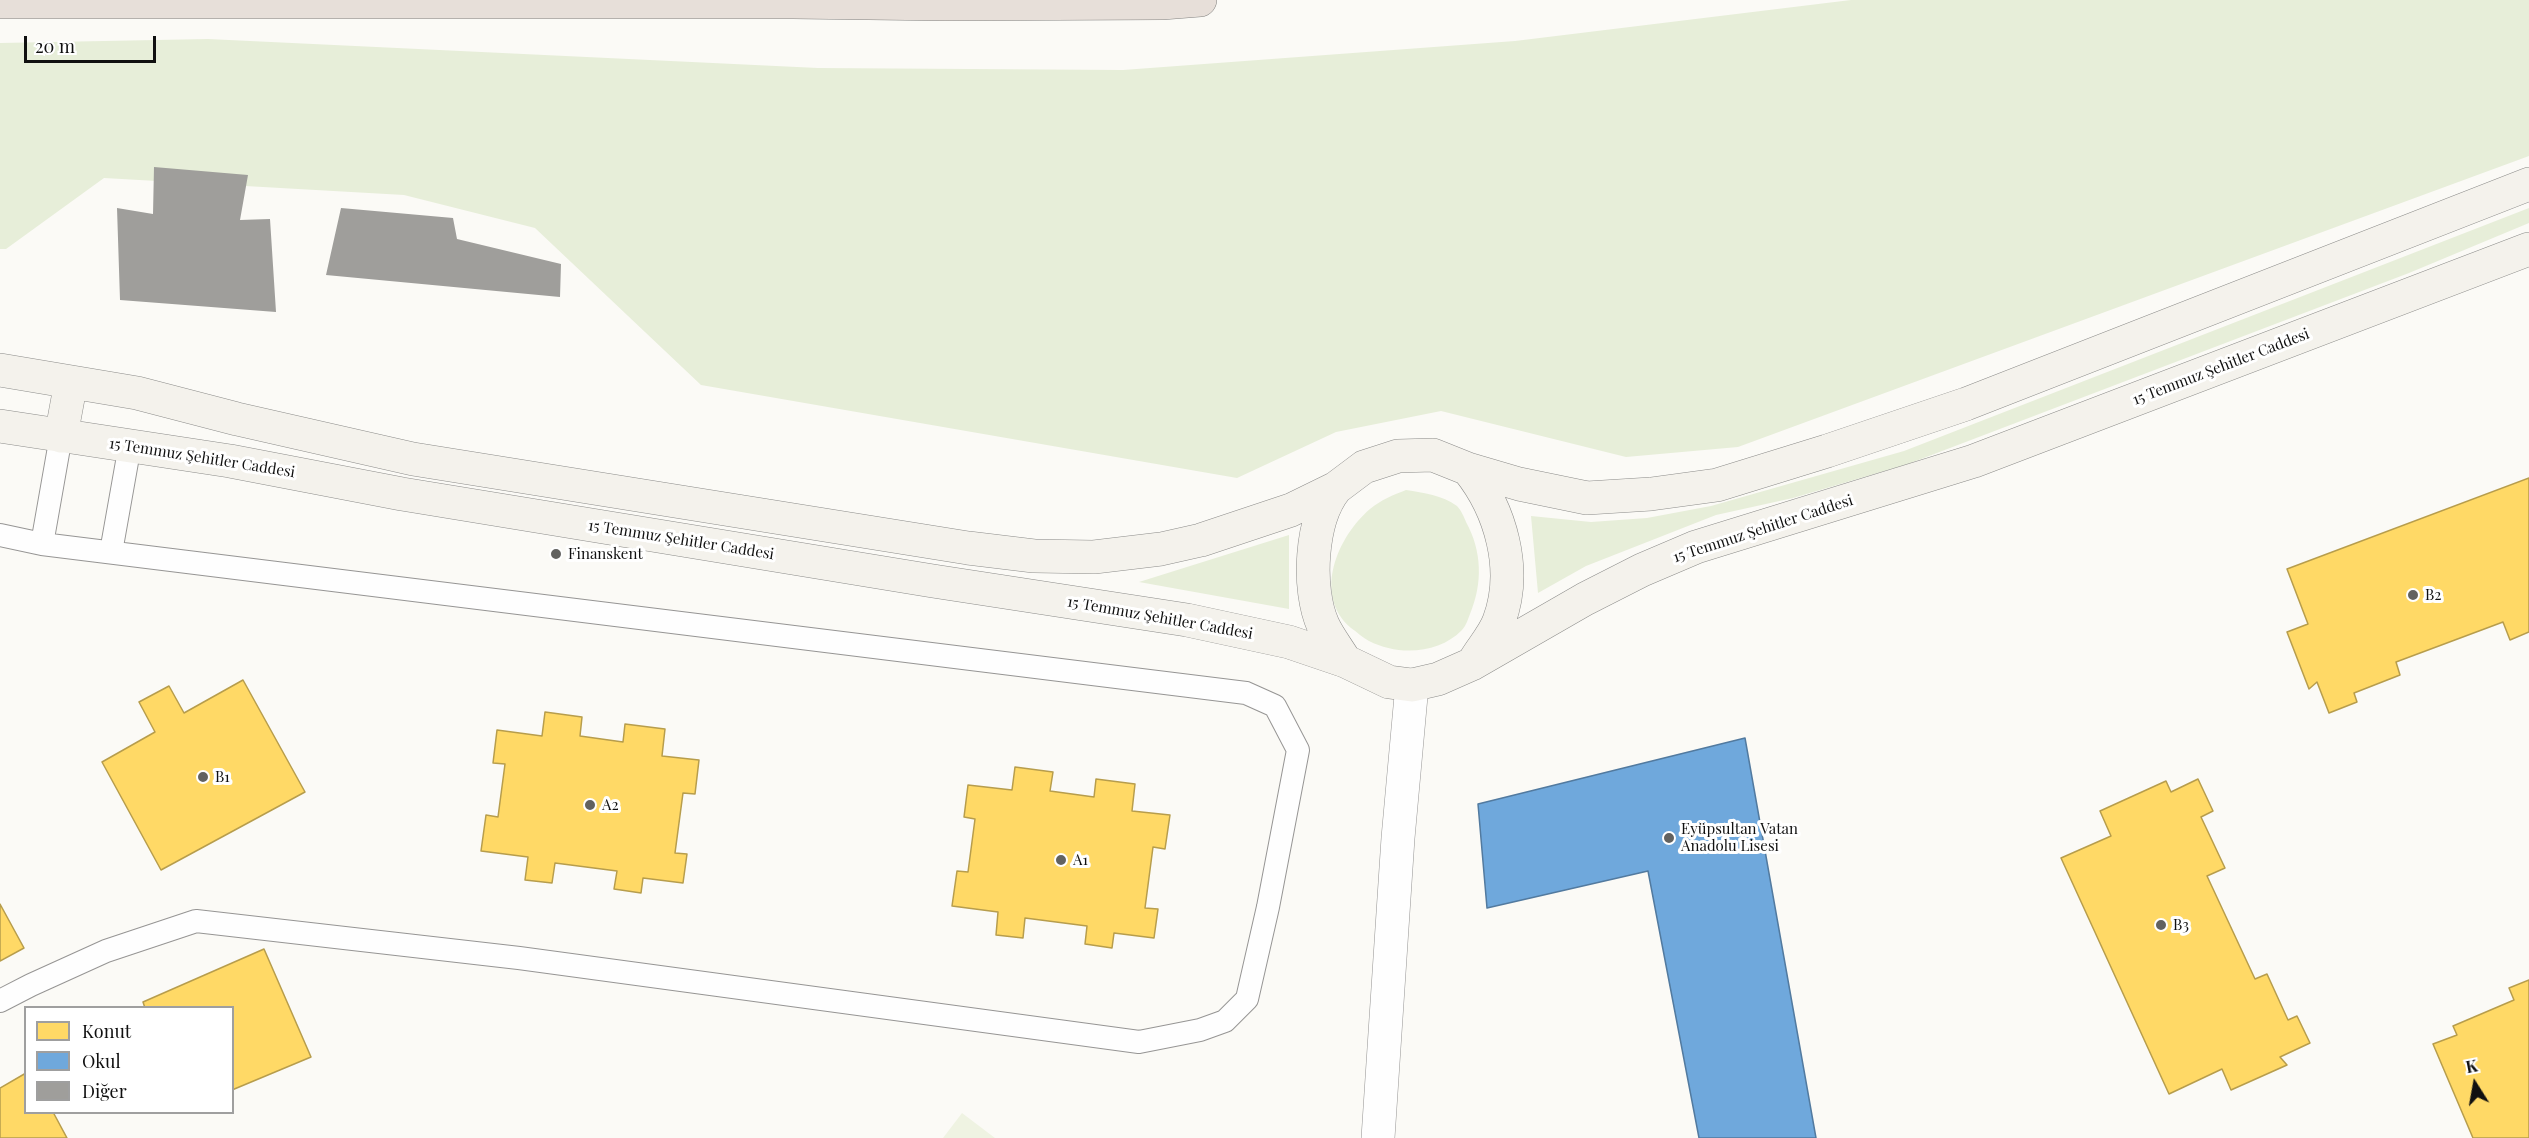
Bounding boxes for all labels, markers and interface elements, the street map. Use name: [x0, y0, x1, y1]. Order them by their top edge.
scale bar: [27, 24, 159, 62]
text: 20 m: [35, 34, 75, 58]
street label: 15 Temmuz Şehitler Caddesi: [2130, 325, 2312, 409]
street label: 15 Temmuz Şehitler Caddesi: [108, 434, 296, 482]
street label: 15 Temmuz Şehitler Caddesi: [1671, 491, 1855, 567]
street label: 15 Temmuz Şehitler Caddesi: [587, 516, 775, 564]
place label: Finanskent: [568, 545, 643, 563]
marker: Finanskent: [549, 547, 563, 561]
place label: B2: [2425, 586, 2442, 604]
marker: B2: [2406, 588, 2420, 602]
street label: 15 Temmuz Şehitler Caddesi: [1066, 593, 1254, 643]
place label: B1: [215, 768, 230, 786]
marker: B1: [196, 770, 210, 784]
place label: A2: [602, 796, 619, 814]
marker: A2: [583, 798, 597, 812]
place label: Eyüpsultan Vatan Anadolu Lisesi: [1681, 820, 1798, 855]
marker: Eyüpsultan Vatan Anadolu Lisesi: [1662, 831, 1676, 845]
place label: A1: [1073, 851, 1088, 869]
marker: A1: [1054, 853, 1068, 867]
place label: B3: [2173, 916, 2189, 934]
marker: B3: [2154, 918, 2168, 932]
legend: [24, 1006, 234, 1114]
text: Konut: [82, 1019, 131, 1043]
text: Okul: [82, 1049, 121, 1073]
north arrow: [2445, 1054, 2505, 1114]
text: K: [2464, 1054, 2479, 1077]
text: Diğer: [82, 1079, 127, 1103]

